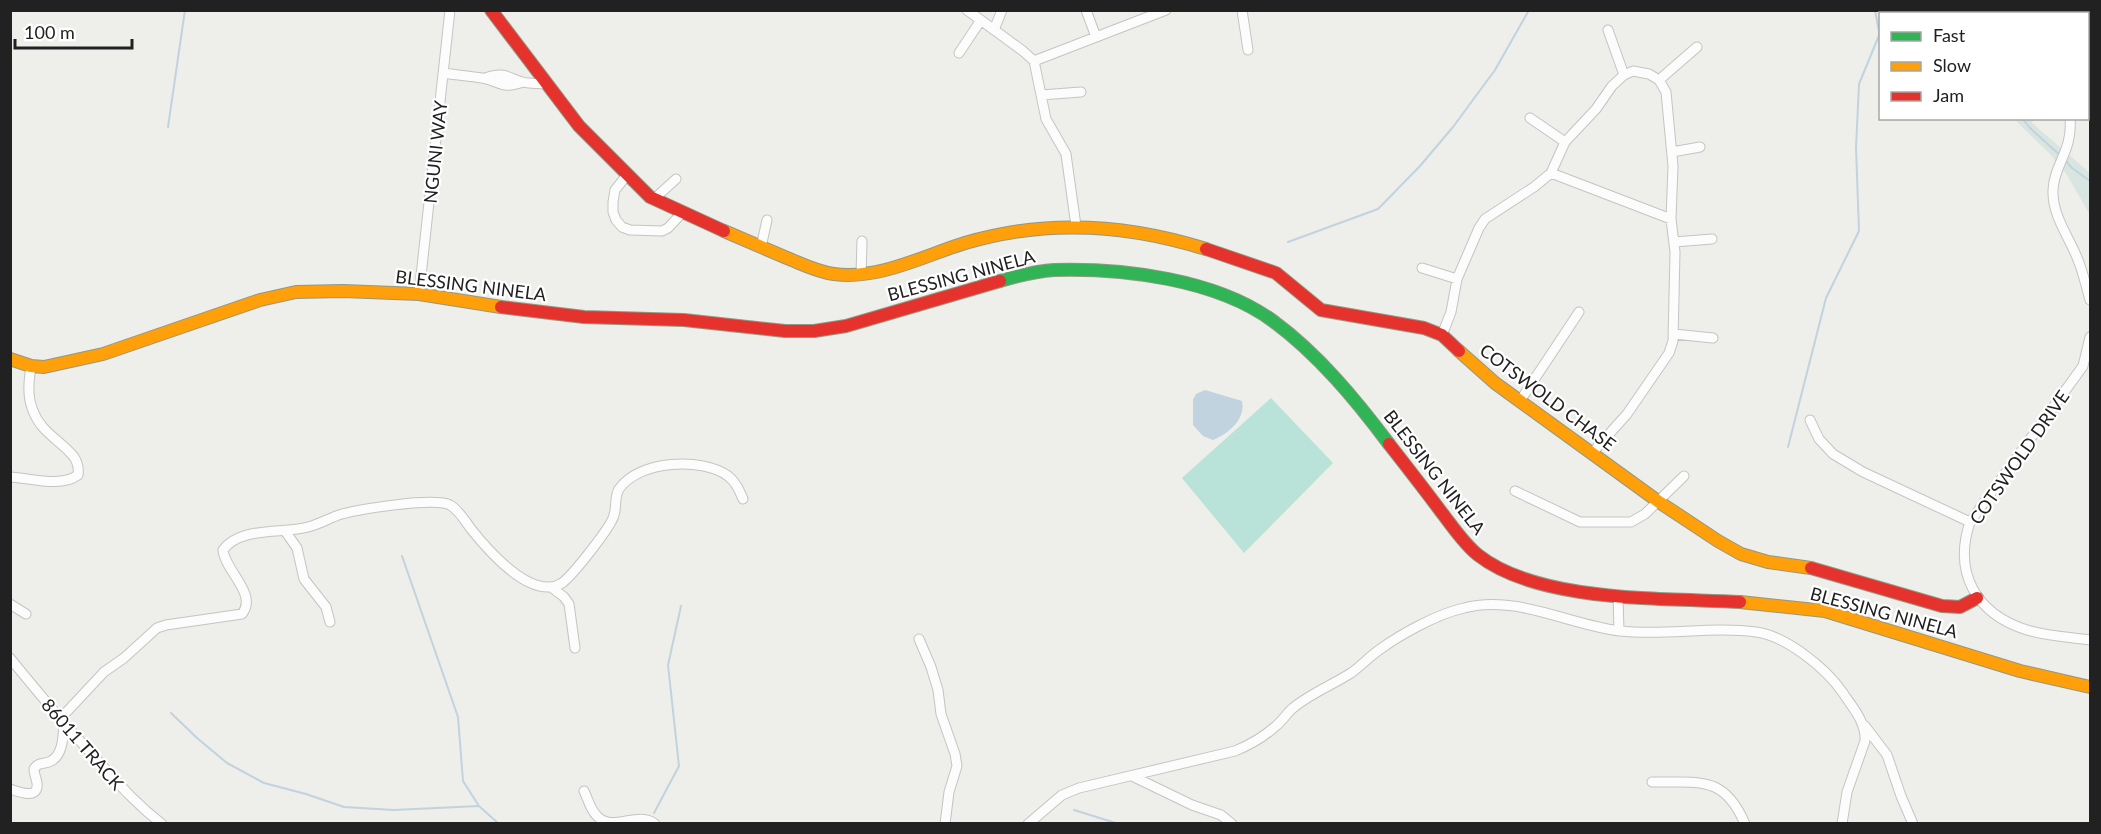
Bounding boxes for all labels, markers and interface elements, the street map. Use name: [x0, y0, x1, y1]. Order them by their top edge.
scale bar: [15, 12, 132, 50]
legend: [1879, 12, 2089, 120]
text: 100 m: [24, 21, 75, 43]
text: Fast: [1933, 24, 1966, 46]
text: Slow: [1933, 54, 1971, 76]
text: Jam: [1933, 84, 1964, 106]
street label: NGUNI WAY: [419, 99, 451, 205]
street label: BLESSING NINELA: [885, 245, 1038, 305]
street label: BLESSING NINELA: [394, 265, 548, 305]
street label: COTSWOLD CHASE: [1476, 339, 1620, 455]
street label: COTSWOLD DRIVE: [1964, 386, 2074, 528]
street label: BLESSING NINELA: [1380, 405, 1491, 539]
street label: BLESSING NINELA: [1808, 582, 1961, 642]
street label: 86011 TRACK: [37, 694, 129, 794]

